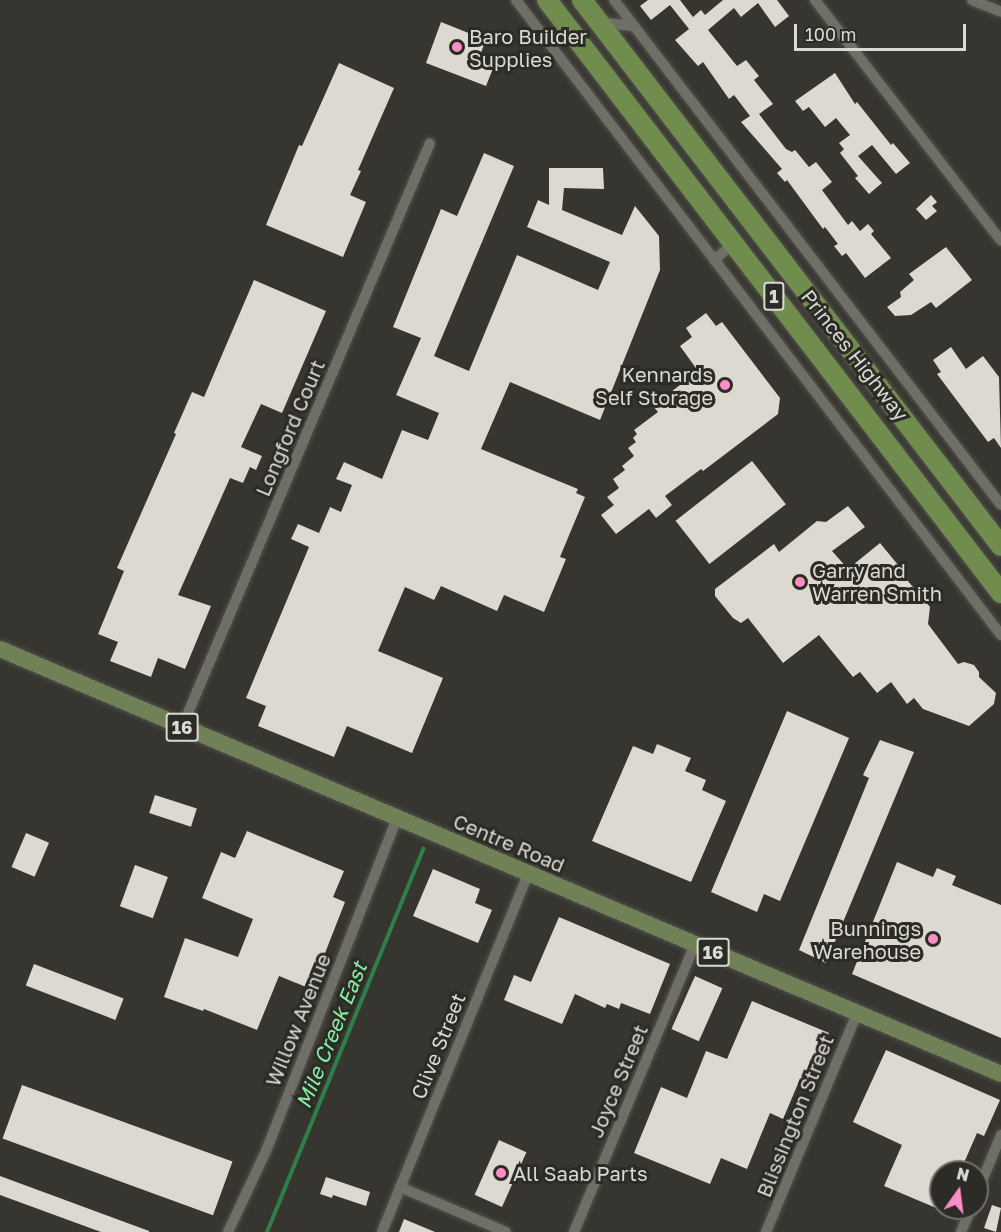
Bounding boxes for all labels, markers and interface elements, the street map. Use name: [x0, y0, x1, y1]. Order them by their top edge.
scale bar: [797, 12, 970, 50]
text: 100 m: [805, 23, 856, 45]
place label: Baro Builder Supplies: [469, 24, 587, 71]
marker: Baro Builder Supplies: [450, 40, 464, 54]
road number: 1: [762, 281, 786, 311]
street label: Princes Highway: [796, 285, 914, 425]
street label: Longford Court: [250, 356, 330, 500]
place label: Kennards Self Storage: [595, 362, 713, 409]
marker: Kennards Self Storage: [718, 378, 732, 392]
place label: Garry and Warren Smith: [812, 558, 942, 605]
marker: Garry and Warren Smith: [793, 575, 807, 589]
road number: 16: [166, 712, 198, 742]
street label: Centre Road: [450, 809, 568, 877]
place label: Bunnings Warehouse: [814, 916, 921, 963]
marker: Bunnings Warehouse: [926, 932, 940, 946]
road number: 16: [696, 937, 730, 967]
street label: Willow Avenue: [261, 950, 335, 1090]
water label: Mile Creek East: [290, 958, 372, 1112]
street label: Clive Street: [406, 990, 470, 1102]
street label: Joyce Street: [583, 1021, 653, 1141]
street label: Blissington Street: [752, 1031, 838, 1201]
north arrow: [929, 1160, 989, 1220]
place label: All Saab Parts: [513, 1161, 647, 1185]
text: N: [955, 1163, 971, 1186]
marker: All Saab Parts: [494, 1166, 508, 1180]

